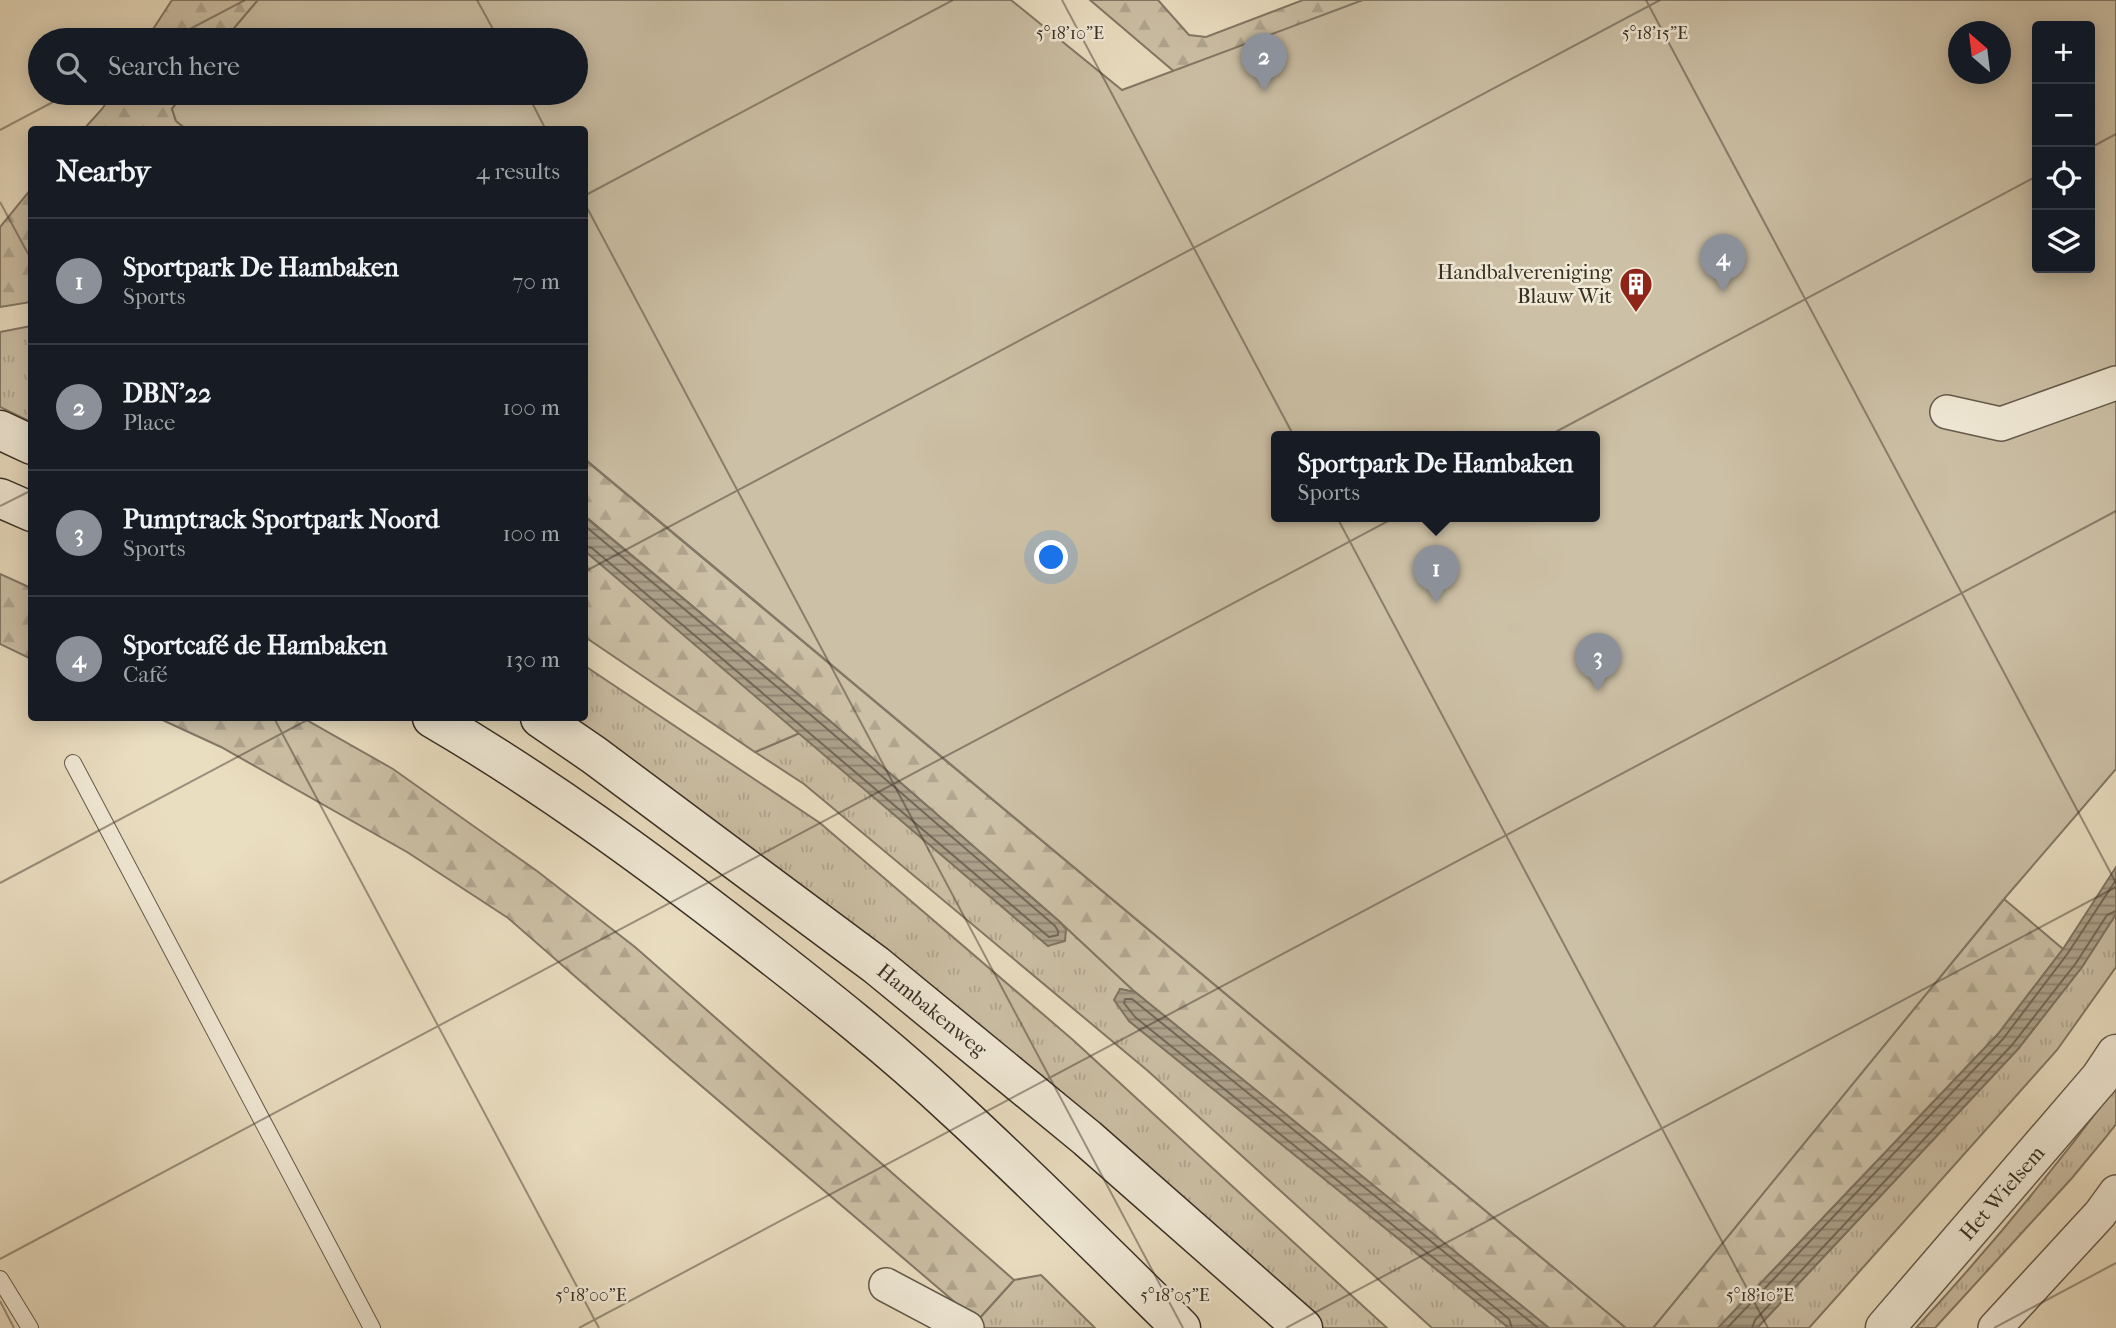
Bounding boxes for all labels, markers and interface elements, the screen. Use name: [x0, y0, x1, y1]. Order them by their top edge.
north arrow: [1948, 21, 2011, 84]
map controls: [2032, 21, 2095, 273]
button: +: [2032, 21, 2095, 84]
text: 5°18'10"E: [1036, 23, 1104, 44]
text: 5°18'15"E: [1622, 23, 1688, 44]
search box: [28, 28, 588, 105]
pin: 2: [1241, 33, 1287, 91]
icon: search: [52, 48, 90, 86]
text: Search here: [108, 51, 240, 82]
button: −: [2032, 84, 2095, 147]
button: locate: [2032, 147, 2095, 210]
text: Nearby: [56, 154, 151, 189]
text: 4 results: [476, 158, 560, 185]
button: layers: [2032, 210, 2095, 273]
pin: 4: [1700, 234, 1746, 292]
text: Sportpark De Hambaken: [123, 252, 399, 283]
place label: Handbalvereniging Blauw Wit: [1437, 260, 1613, 308]
building icon: Handbalvereniging Blauw Wit: [1617, 265, 1655, 314]
text: 1: [75, 268, 83, 295]
text: 70 m: [512, 268, 560, 295]
text: Sports: [123, 283, 185, 310]
text: DBN'22: [123, 378, 211, 409]
text: 2: [73, 394, 85, 421]
text: 100 m: [502, 394, 560, 421]
text: Place: [123, 409, 175, 436]
popup: [1271, 431, 1600, 522]
text: Sportpark De Hambaken: [1298, 448, 1573, 479]
text: Sports: [1298, 479, 1360, 506]
text: Pumptrack Sportpark Noord: [123, 504, 439, 535]
text: 3: [74, 520, 84, 547]
text: 100 m: [502, 520, 560, 547]
text: Sports: [123, 535, 185, 562]
your location: [1034, 540, 1068, 574]
pin: 1: [1413, 545, 1459, 603]
text: Sportcafé de Hambaken: [123, 630, 387, 661]
pin: 3: [1575, 633, 1621, 691]
text: 4: [72, 646, 86, 673]
text: 130 m: [506, 646, 560, 673]
text: Café: [123, 661, 168, 688]
street label: Hambakenweg: [872, 959, 992, 1062]
street label: Het Wielsem: [1955, 1141, 2050, 1245]
text: 5°18'00"E: [555, 1285, 627, 1306]
text: 5°18'05"E: [1140, 1285, 1210, 1306]
text: 5°18'10"E: [1726, 1285, 1794, 1306]

